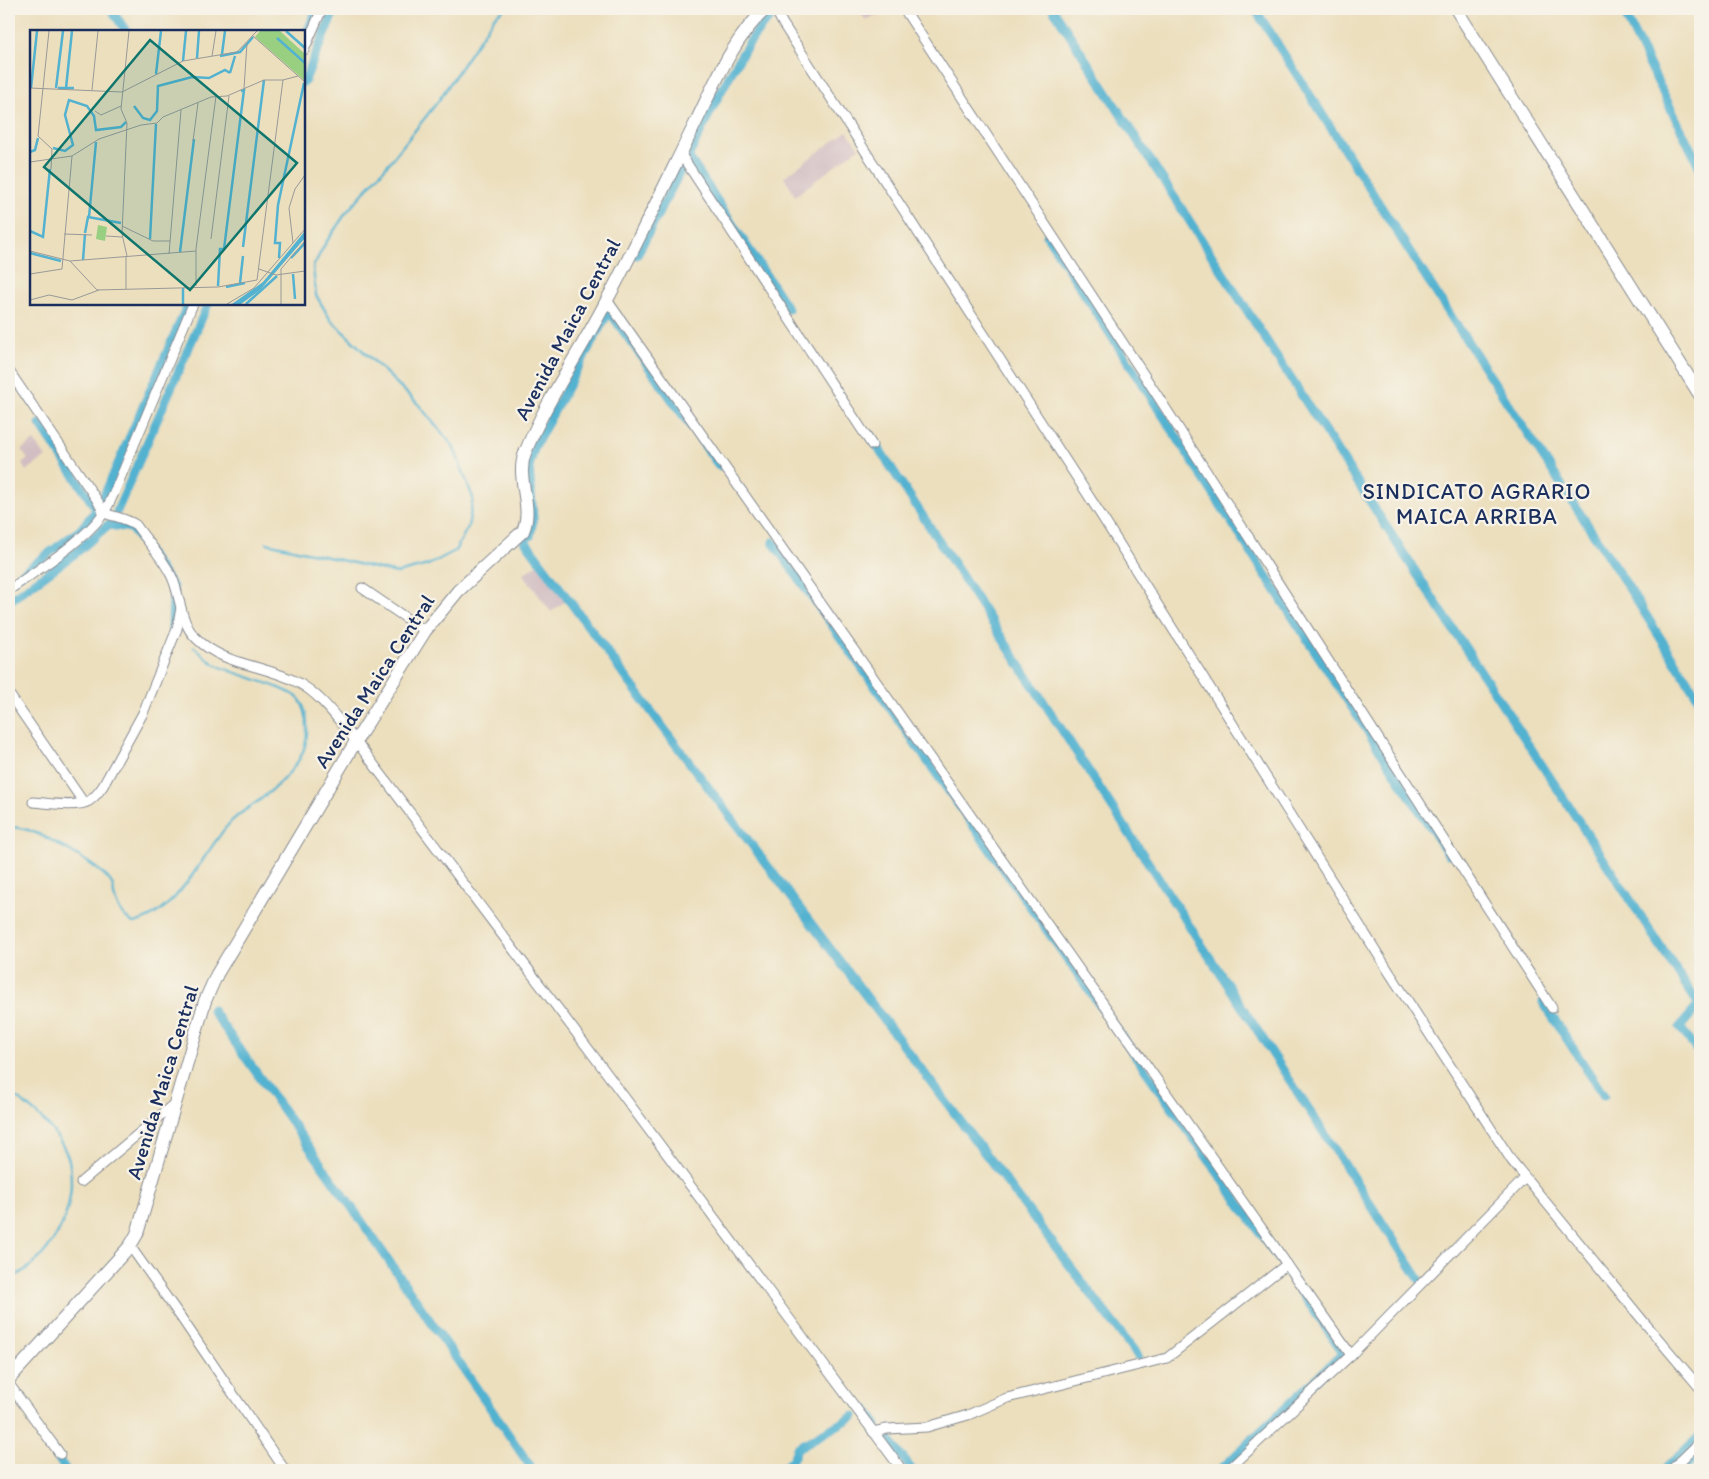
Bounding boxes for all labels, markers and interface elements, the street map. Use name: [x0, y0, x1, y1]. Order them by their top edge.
inset map: [30, 30, 305, 305]
street label: Avenida Maica Central: [509, 234, 625, 424]
district label: SINDICATO AGRARIO MAICA ARRIBA: [1362, 478, 1592, 530]
street label: Avenida Maica Central: [308, 589, 440, 773]
street label: Avenida Maica Central: [121, 982, 204, 1182]

